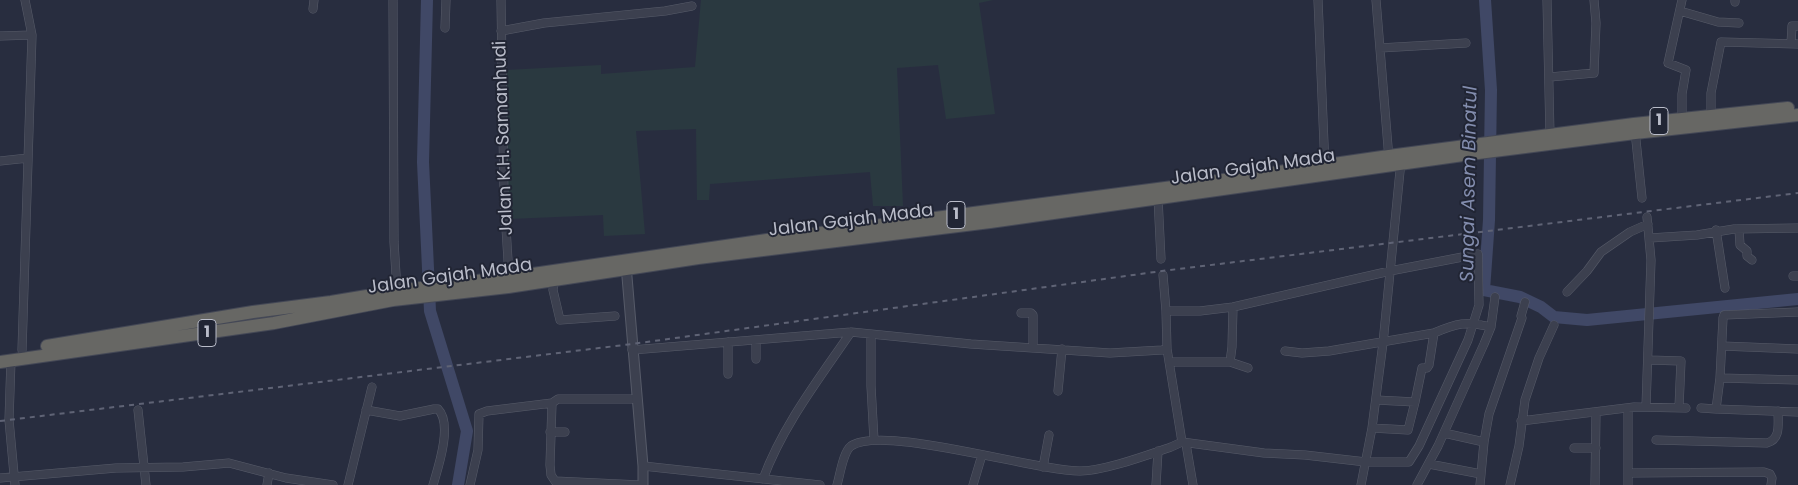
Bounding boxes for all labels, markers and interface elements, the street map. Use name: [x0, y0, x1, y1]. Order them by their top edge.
street label: Jalan K.H. Samanhudi: [490, 40, 518, 236]
water label: Sungai Asem Binatul: [1457, 86, 1483, 282]
road number: 1: [1650, 108, 1668, 134]
street label: Jalan Gajah Mada: [1169, 146, 1337, 190]
street label: Jalan Gajah Mada: [767, 200, 935, 242]
road number: 1: [947, 202, 965, 228]
street label: Jalan Gajah Mada: [366, 255, 534, 299]
road number: 1: [198, 319, 216, 346]

